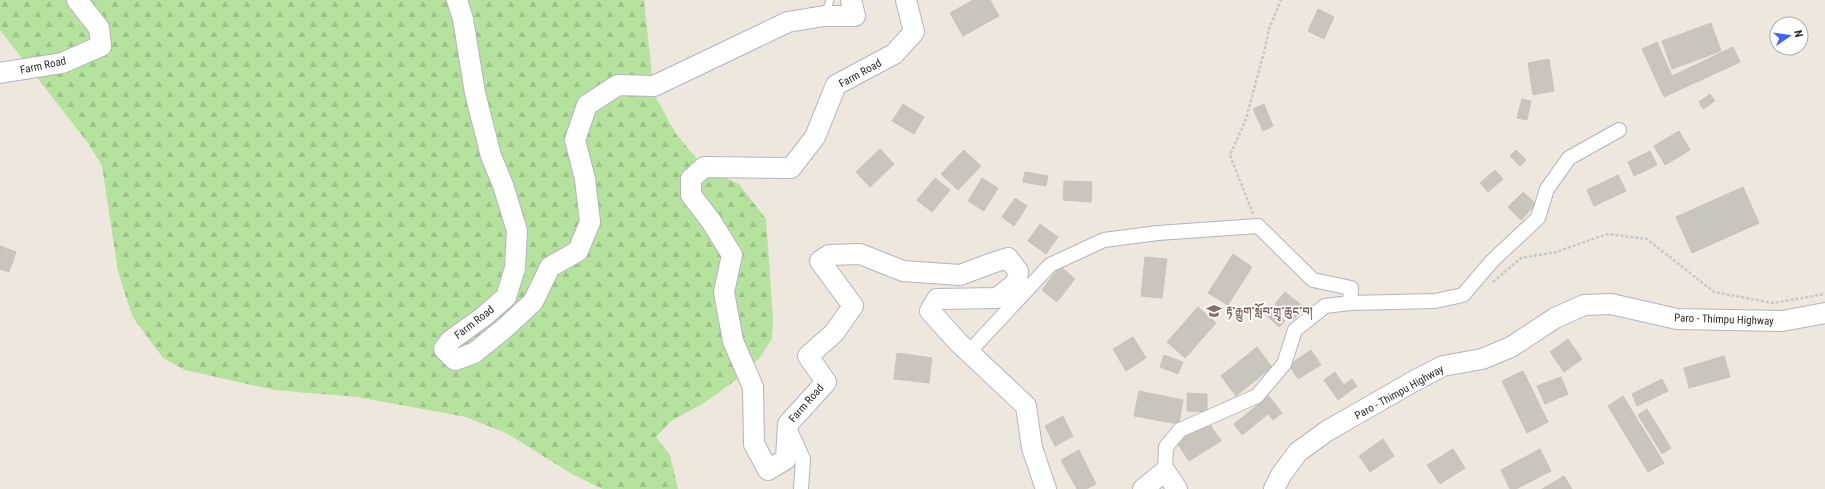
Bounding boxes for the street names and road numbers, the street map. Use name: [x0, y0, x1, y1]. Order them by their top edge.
street label: Farm Road: [19, 54, 67, 77]
street label: Farm Road: [837, 56, 884, 90]
street label: Farm Road: [452, 303, 497, 342]
street label: Paro - Thimpu Highway: [1674, 311, 1774, 328]
street label: Paro - Thimpu Highway: [1352, 362, 1446, 422]
street label: Farm Road: [786, 381, 827, 425]

